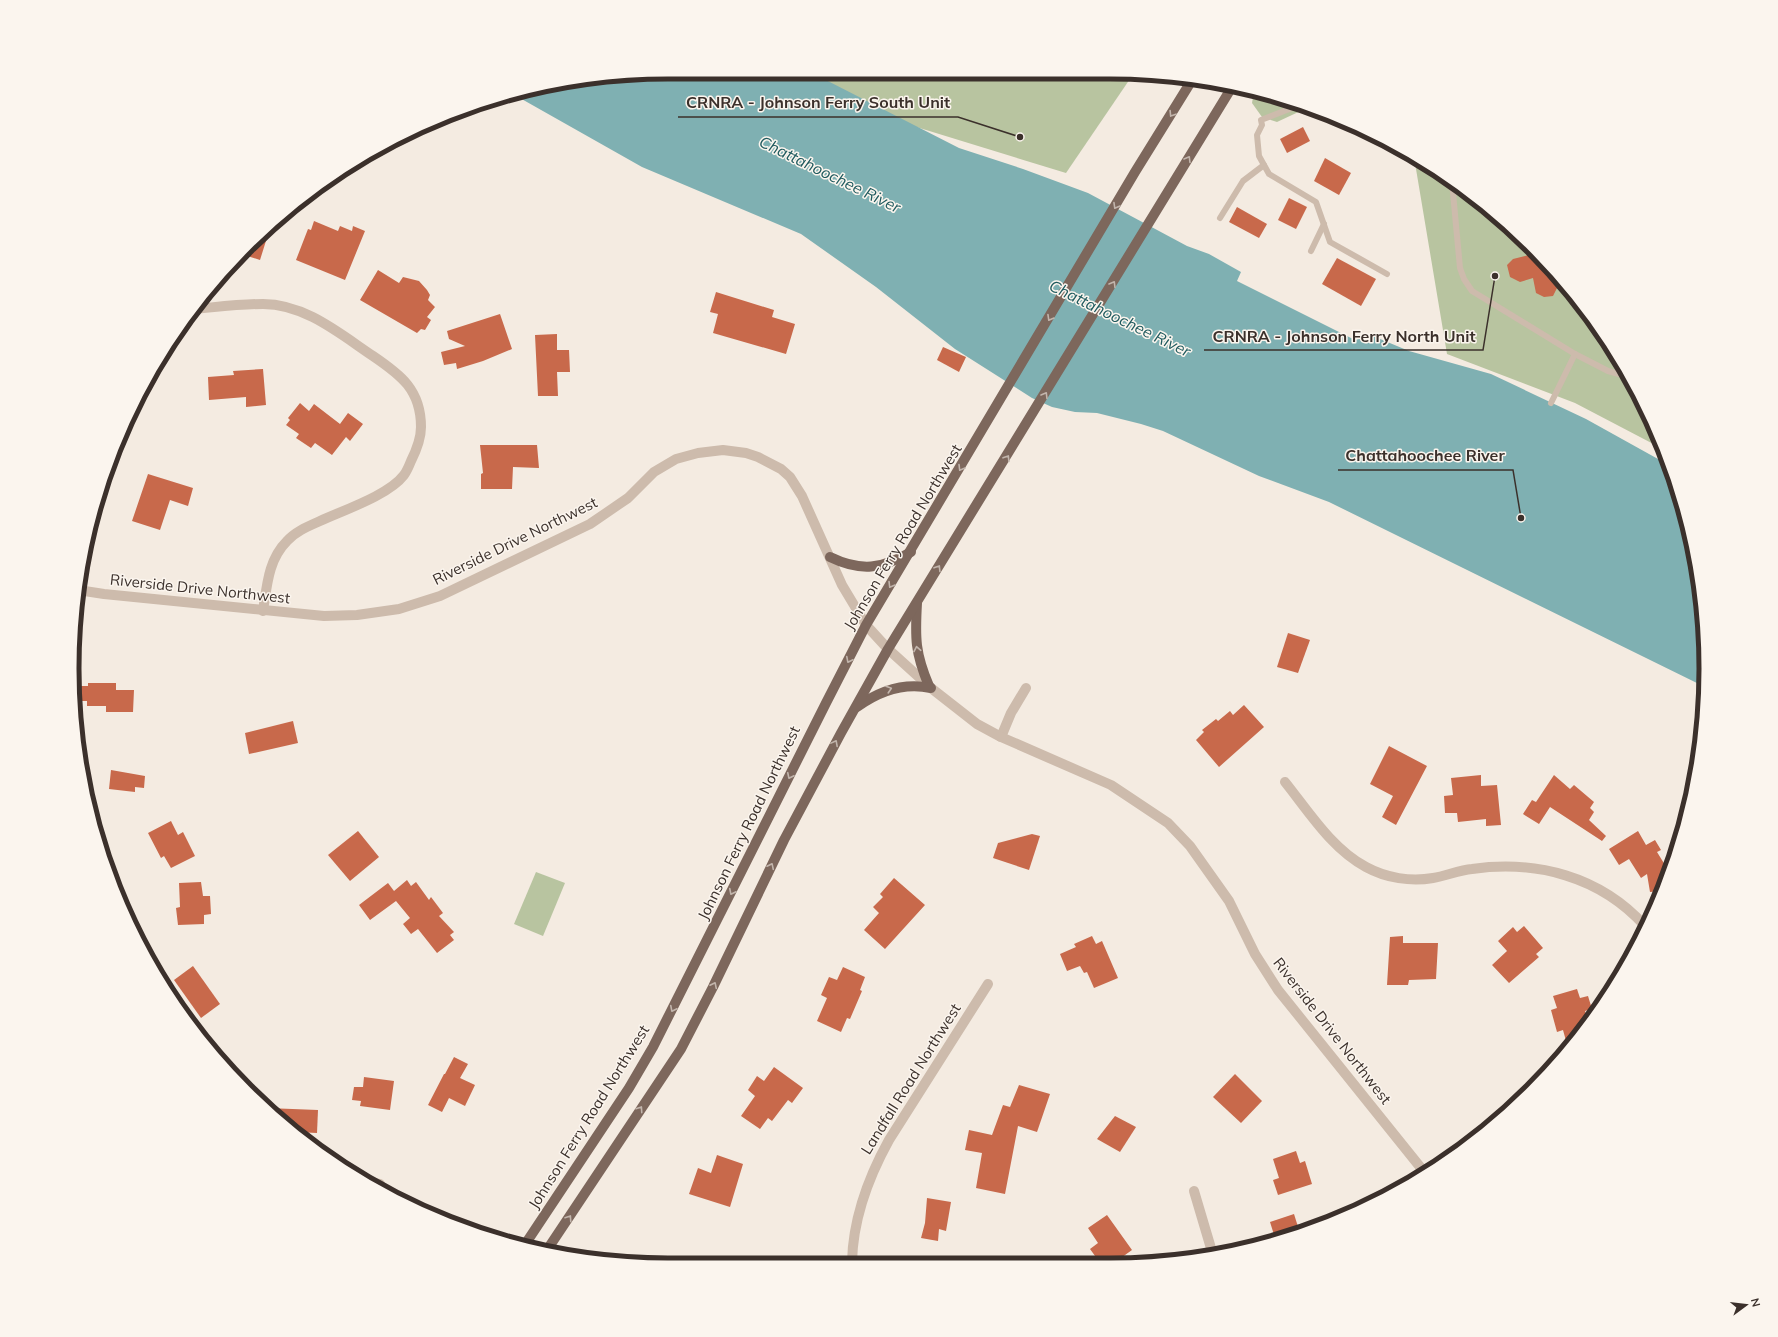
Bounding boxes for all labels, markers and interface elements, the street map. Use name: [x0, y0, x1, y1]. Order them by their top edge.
callout: CRNRA - Johnson Ferry South Unit: [678, 89, 958, 117]
text: CRNRA - Johnson Ferry South Unit: [686, 92, 950, 112]
one-way arrow: [1169, 110, 1176, 117]
water label: Chattahoochee River: [756, 131, 905, 217]
one-way arrow: [1184, 156, 1191, 163]
one-way arrow: [1113, 202, 1120, 209]
water label: Chattahoochee River: [1046, 275, 1195, 361]
one-way arrow: [1108, 281, 1115, 288]
one-way arrow: [1047, 314, 1054, 321]
callout: CRNRA - Johnson Ferry North Unit: [1204, 322, 1483, 350]
text: CRNRA - Johnson Ferry North Unit: [1212, 326, 1476, 346]
one-way arrow: [1040, 392, 1048, 399]
street label: Johnson Ferry Road Northwest: [840, 440, 966, 633]
callout: Chattahoochee River: [1338, 442, 1513, 470]
text: Chattahoochee River: [1345, 445, 1505, 465]
one-way arrow: [1002, 455, 1009, 462]
one-way arrow: [958, 464, 966, 471]
street label: Riverside Drive Northwest: [429, 492, 600, 589]
one-way arrow: [933, 565, 941, 572]
street label: Riverside Drive Northwest: [109, 570, 291, 607]
one-way arrow: [888, 581, 895, 588]
one-way arrow: [913, 646, 922, 652]
one-way arrow: [846, 656, 853, 663]
one-way arrow: [886, 686, 893, 694]
street label: Johnson Ferry Road Northwest: [693, 723, 804, 923]
one-way arrow: [830, 740, 838, 748]
one-way arrow: [787, 772, 795, 779]
one-way arrow: [766, 863, 774, 870]
one-way arrow: [729, 888, 736, 896]
street label: Riverside Drive Northwest: [1269, 954, 1396, 1108]
one-way arrow: [709, 982, 716, 990]
street label: Landfall Road Northwest: [856, 1000, 965, 1158]
one-way arrow: [671, 1004, 678, 1012]
street label: Johnson Ferry Road Northwest: [524, 1021, 653, 1212]
one-way arrow: [635, 1106, 643, 1113]
one-way arrow: [564, 1215, 571, 1222]
north arrow: [1726, 1285, 1766, 1325]
text: N: [1748, 1297, 1763, 1308]

